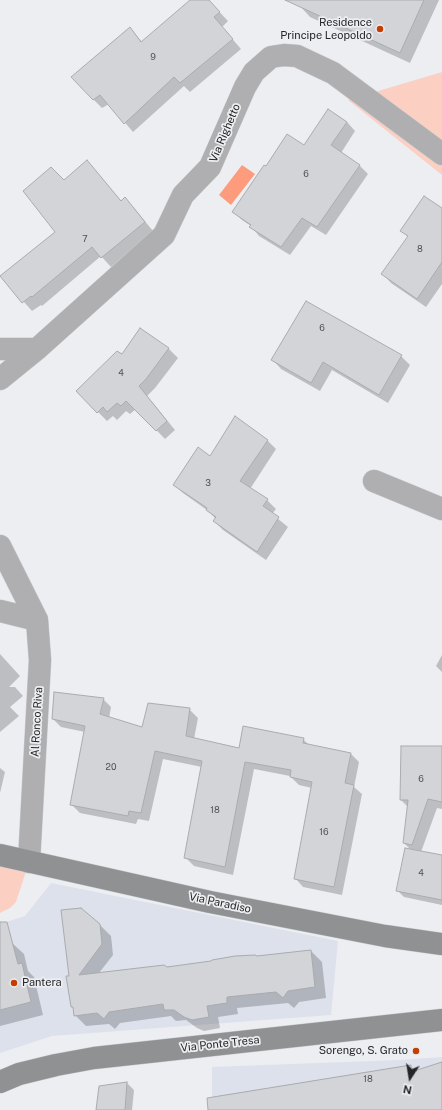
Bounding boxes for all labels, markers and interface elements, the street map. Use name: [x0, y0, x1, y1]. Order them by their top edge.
place label: Residence Principe Leopoldo: [280, 16, 372, 42]
marker: Residence Principe Leopoldo: [375, 24, 385, 34]
house number: 9: [150, 52, 156, 62]
street label: Via Righetto: [207, 102, 243, 164]
house number: 6: [303, 169, 309, 179]
house number: 7: [82, 234, 88, 244]
house number: 8: [417, 244, 423, 254]
house number: 6: [319, 323, 325, 333]
house number: 4: [118, 368, 124, 378]
house number: 3: [205, 478, 211, 488]
street label: Al Ronco Riva: [29, 687, 45, 757]
house number: 20: [106, 762, 116, 772]
house number: 6: [418, 774, 424, 784]
house number: 18: [210, 805, 220, 815]
house number: 16: [319, 827, 329, 837]
house number: 4: [418, 868, 424, 878]
street label: Via Paradiso: [188, 890, 252, 916]
place label: Pantera: [22, 976, 62, 990]
marker: Pantera: [9, 978, 19, 988]
street label: Via Ponte Tresa: [180, 1033, 260, 1055]
place label: Sorengo, S. Grato: [319, 1044, 408, 1058]
marker: Sorengo, S. Grato: [411, 1046, 421, 1056]
north arrow: [390, 1058, 430, 1098]
house number: 18: [363, 1074, 373, 1084]
text: N: [402, 1083, 413, 1097]

